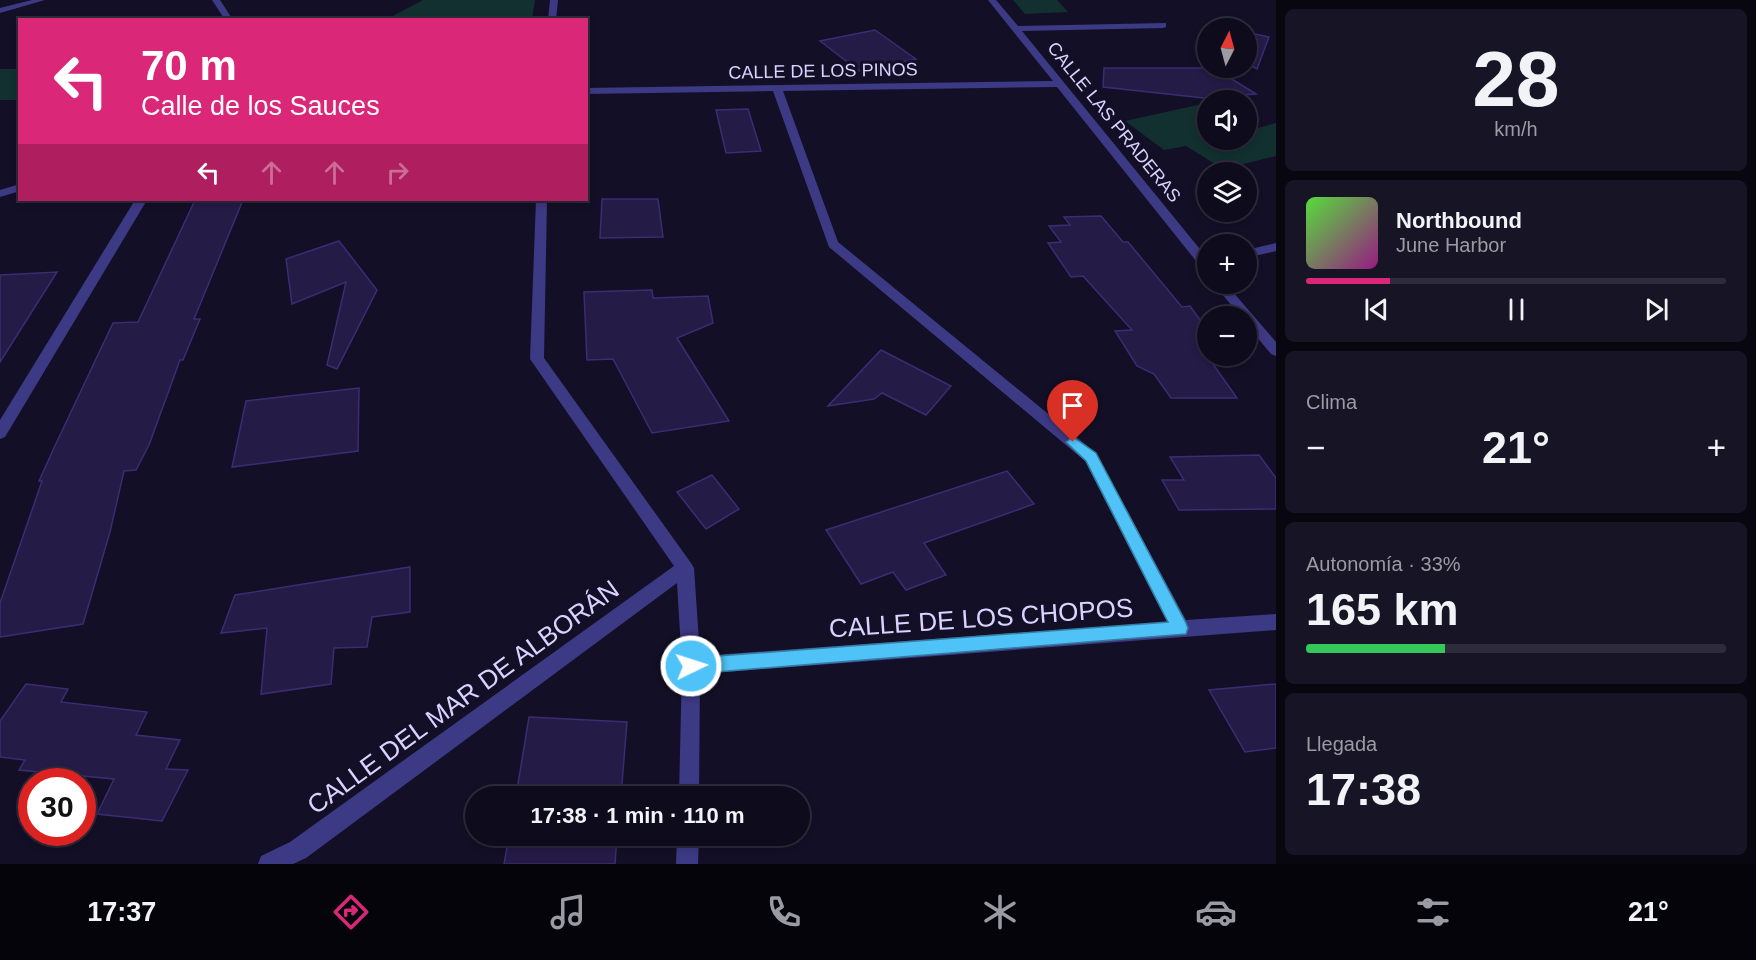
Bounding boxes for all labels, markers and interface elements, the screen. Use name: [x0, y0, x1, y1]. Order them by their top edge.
north arrow: [1197, 18, 1257, 78]
map controls: [1197, 18, 1257, 366]
text: 28: [1473, 35, 1559, 123]
street label: CALLE LAS PRADERAS: [1043, 38, 1185, 206]
icon: left: [42, 42, 120, 120]
text: 70 m: [141, 42, 237, 89]
street label: CALLE DE LOS PINOS: [728, 59, 918, 83]
button: sound: [1197, 90, 1257, 150]
text: Calle de los Sauces: [141, 91, 380, 121]
text: km/h: [1494, 118, 1538, 140]
icon: left: [192, 156, 225, 189]
icon: ahead: [255, 156, 288, 189]
icon: ahead: [318, 156, 351, 189]
icon: right: [381, 156, 414, 189]
button: layers: [1197, 162, 1257, 222]
text: Northbound: [1396, 208, 1522, 233]
button: +: [1197, 234, 1257, 294]
text: June Harbor: [1396, 234, 1506, 256]
icon: previous: [1360, 293, 1393, 326]
icon: pause: [1500, 293, 1533, 326]
icon: next: [1640, 293, 1673, 326]
button: −: [1197, 306, 1257, 366]
pin: [1047, 380, 1098, 442]
icon: arrive: [1056, 389, 1089, 422]
text: Clima: [1306, 391, 1357, 413]
text: 21°: [1482, 422, 1550, 473]
text: −: [1306, 429, 1325, 466]
text: +: [1707, 429, 1726, 466]
text: Autonomía · 33%: [1306, 553, 1461, 575]
street label: CALLE DEL MAR DE ALBORÁN: [301, 574, 625, 820]
text: 165 km: [1306, 584, 1459, 635]
street label: CALLE DE LOS CHOPOS: [828, 592, 1134, 644]
position arrow: [659, 634, 723, 698]
text: Llegada: [1306, 733, 1377, 755]
text: 17:38: [1306, 764, 1421, 815]
speed limit sign: 30: [18, 768, 96, 846]
text: 17:38 · 1 min · 110 m: [531, 803, 745, 828]
icon: directions: [330, 891, 372, 933]
icon: music: [547, 891, 589, 933]
icon: phone: [763, 891, 805, 933]
icon: climate: [979, 891, 1021, 933]
icon: car: [1195, 891, 1237, 933]
icon: filters: [1412, 891, 1454, 933]
text: 17:37: [87, 897, 156, 927]
text: 21°: [1628, 897, 1669, 927]

